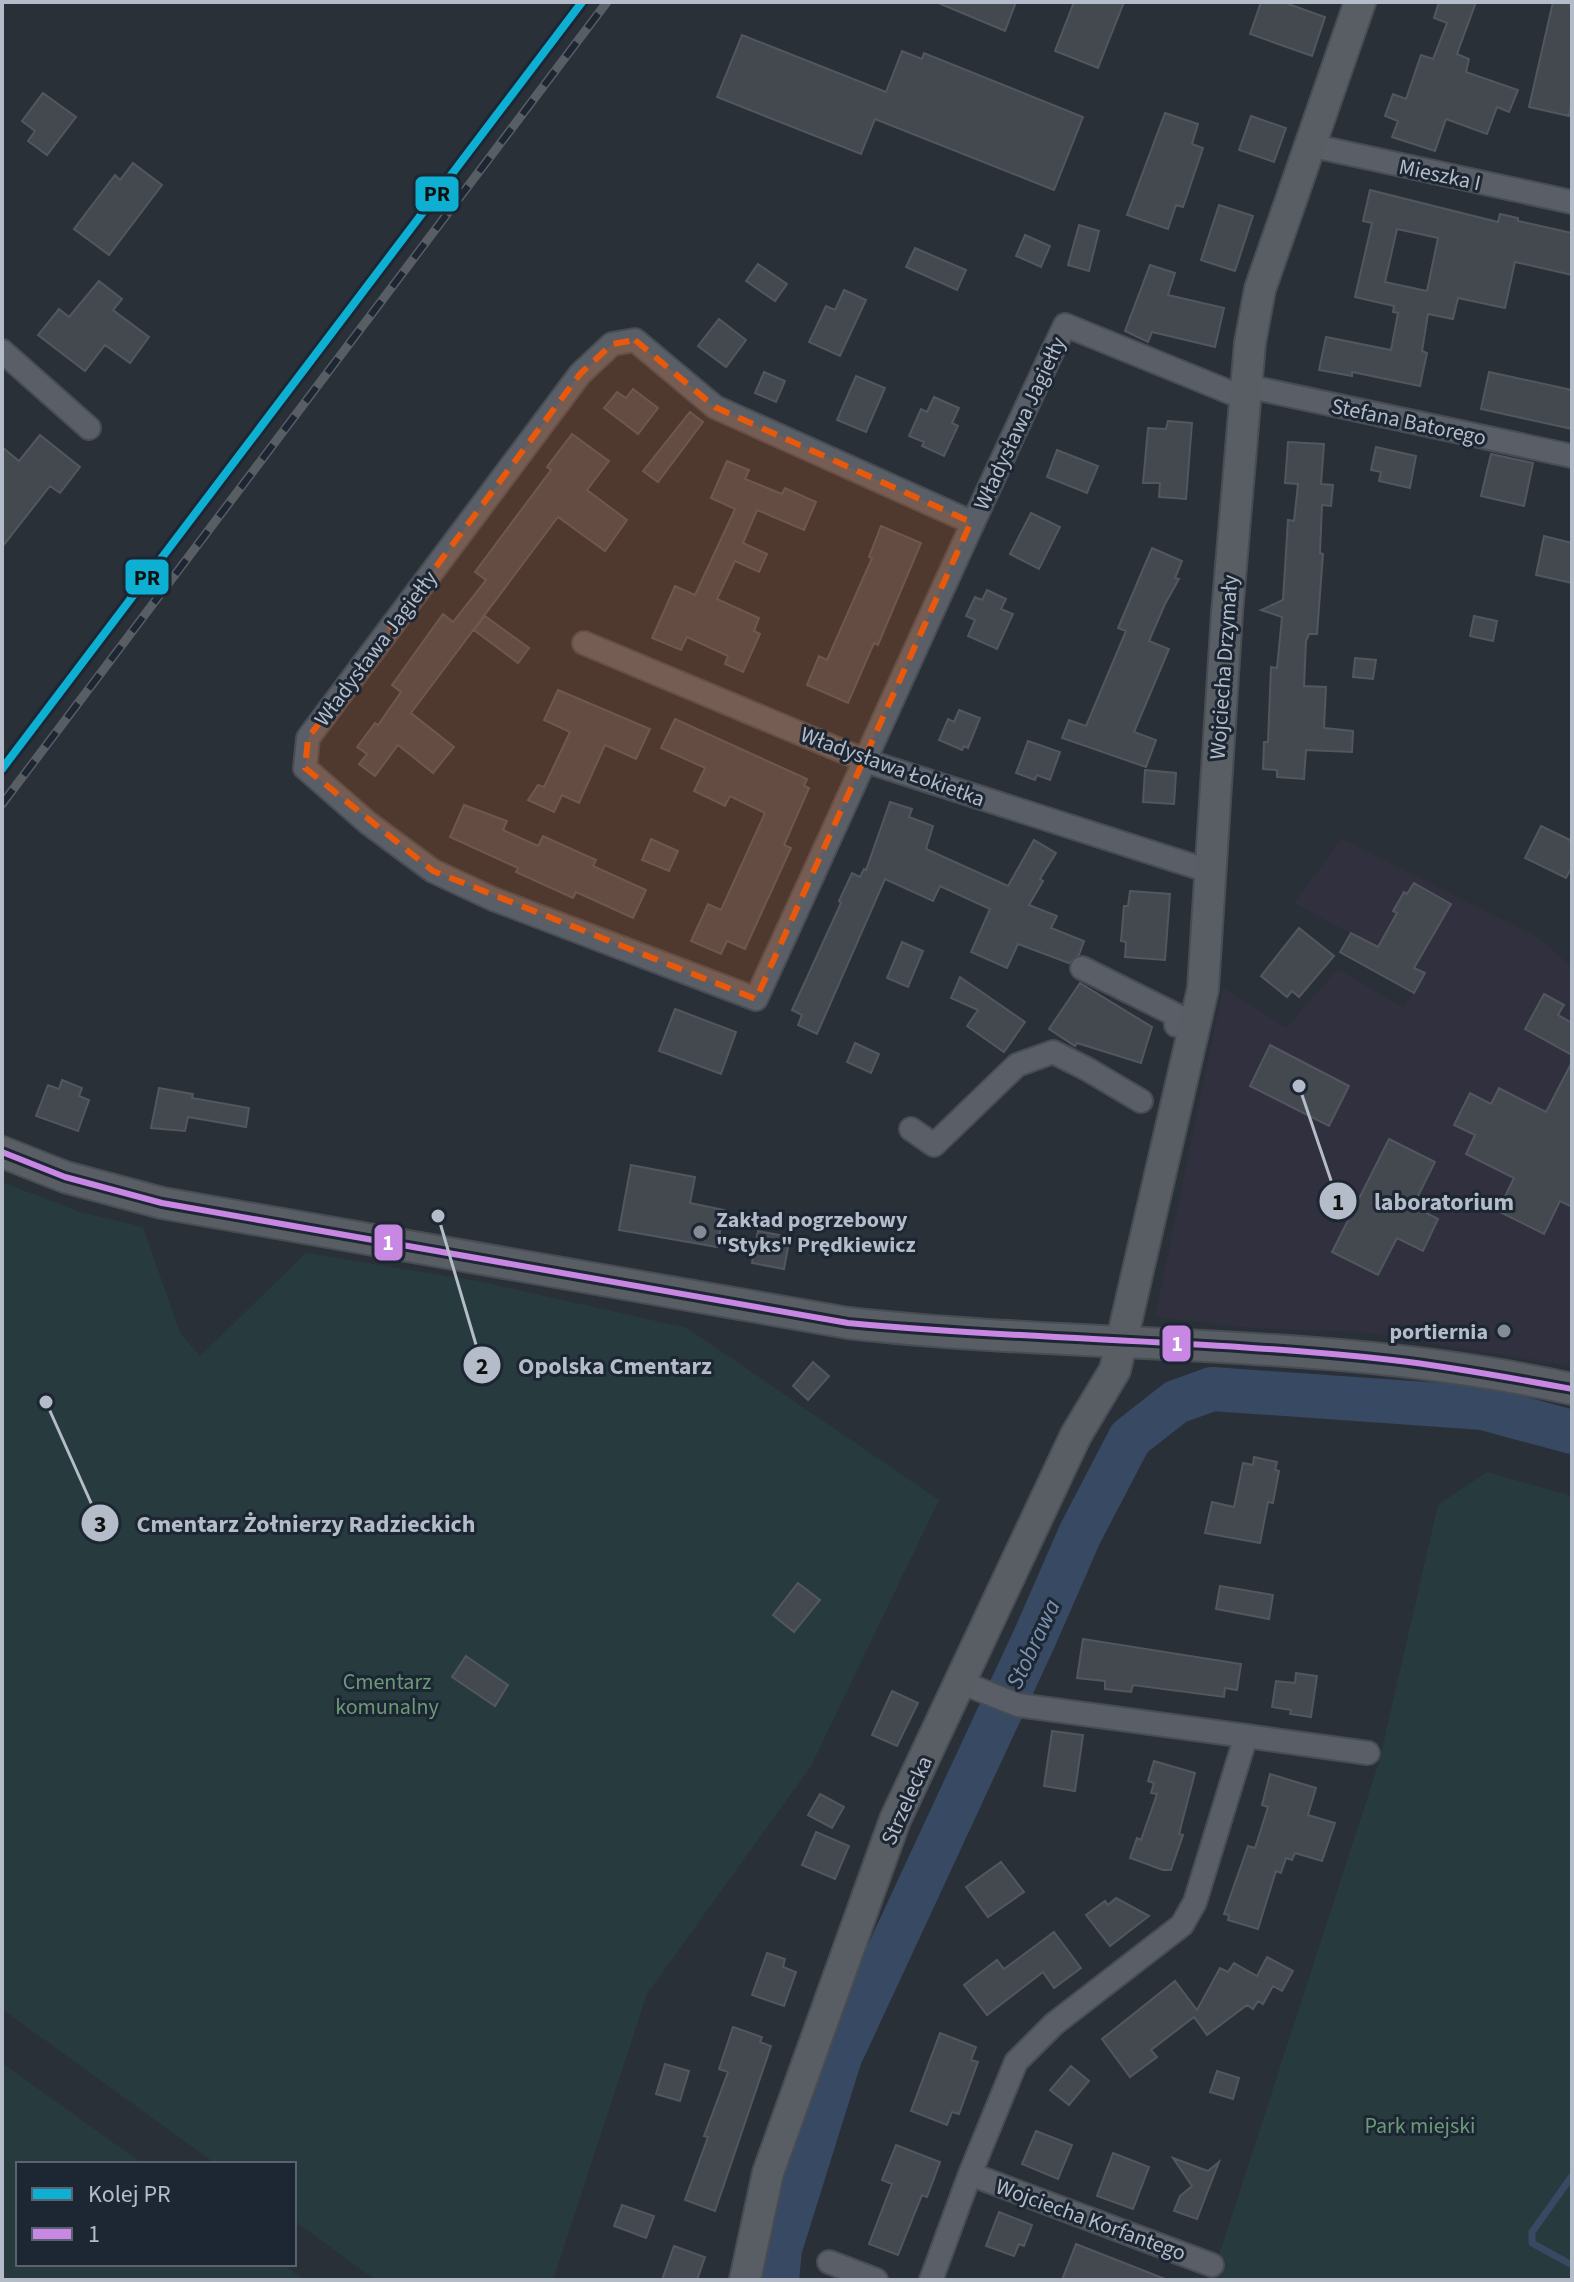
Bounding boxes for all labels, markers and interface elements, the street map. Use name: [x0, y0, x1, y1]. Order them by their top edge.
street label: Mieszka I: [1396, 151, 1484, 199]
line badge: PR: [414, 175, 460, 213]
text: PR: [424, 178, 451, 210]
street label: Władysława Jagiełły: [966, 331, 1074, 515]
street label: Stefana Batorego: [1328, 390, 1489, 454]
line badge: PR: [124, 558, 170, 596]
text: PR: [134, 562, 161, 594]
street label: Władysława Jagiełły: [307, 563, 446, 733]
street label: Wojciecha Drzymały: [1202, 573, 1246, 761]
street label: Władysława Łokietka: [796, 719, 989, 815]
callout: laboratorium: [1318, 1177, 1530, 1225]
text: 1: [1332, 1185, 1344, 1220]
text: laboratorium: [1374, 1185, 1514, 1220]
place label: Zakład pogrzebowy "Styks" Prędkiewicz: [716, 1204, 916, 1261]
line badge: 1: [373, 1223, 404, 1262]
marker: Zakład pogrzebowy "Styks" Prędkiewicz: [691, 1223, 709, 1241]
text: 1: [382, 1227, 394, 1259]
place label: portiernia: [1390, 1316, 1488, 1348]
marker: portiernia: [1495, 1322, 1513, 1340]
line badge: 1: [1161, 1324, 1192, 1363]
text: 1: [1171, 1328, 1183, 1360]
callout: Opolska Cmentarz: [462, 1341, 728, 1389]
text: 2: [476, 1349, 488, 1384]
text: Opolska Cmentarz: [518, 1349, 712, 1384]
callout: Cmentarz Żołnierzy Radzieckich: [80, 1499, 491, 1547]
text: 3: [94, 1507, 106, 1542]
text: Cmentarz Żołnierzy Radzieckich: [136, 1507, 476, 1542]
water label: Stobrawa: [997, 1593, 1070, 1695]
park label: Cmentarz komunalny: [335, 1666, 440, 1723]
street label: Strzelecka: [873, 1751, 941, 1850]
park label: Park miejski: [1364, 2110, 1476, 2142]
legend: [16, 2162, 296, 2266]
street label: Wojciecha Korfantego: [991, 2171, 1190, 2269]
text: Kolej PR: [88, 2177, 171, 2212]
text: 1: [88, 2217, 100, 2252]

